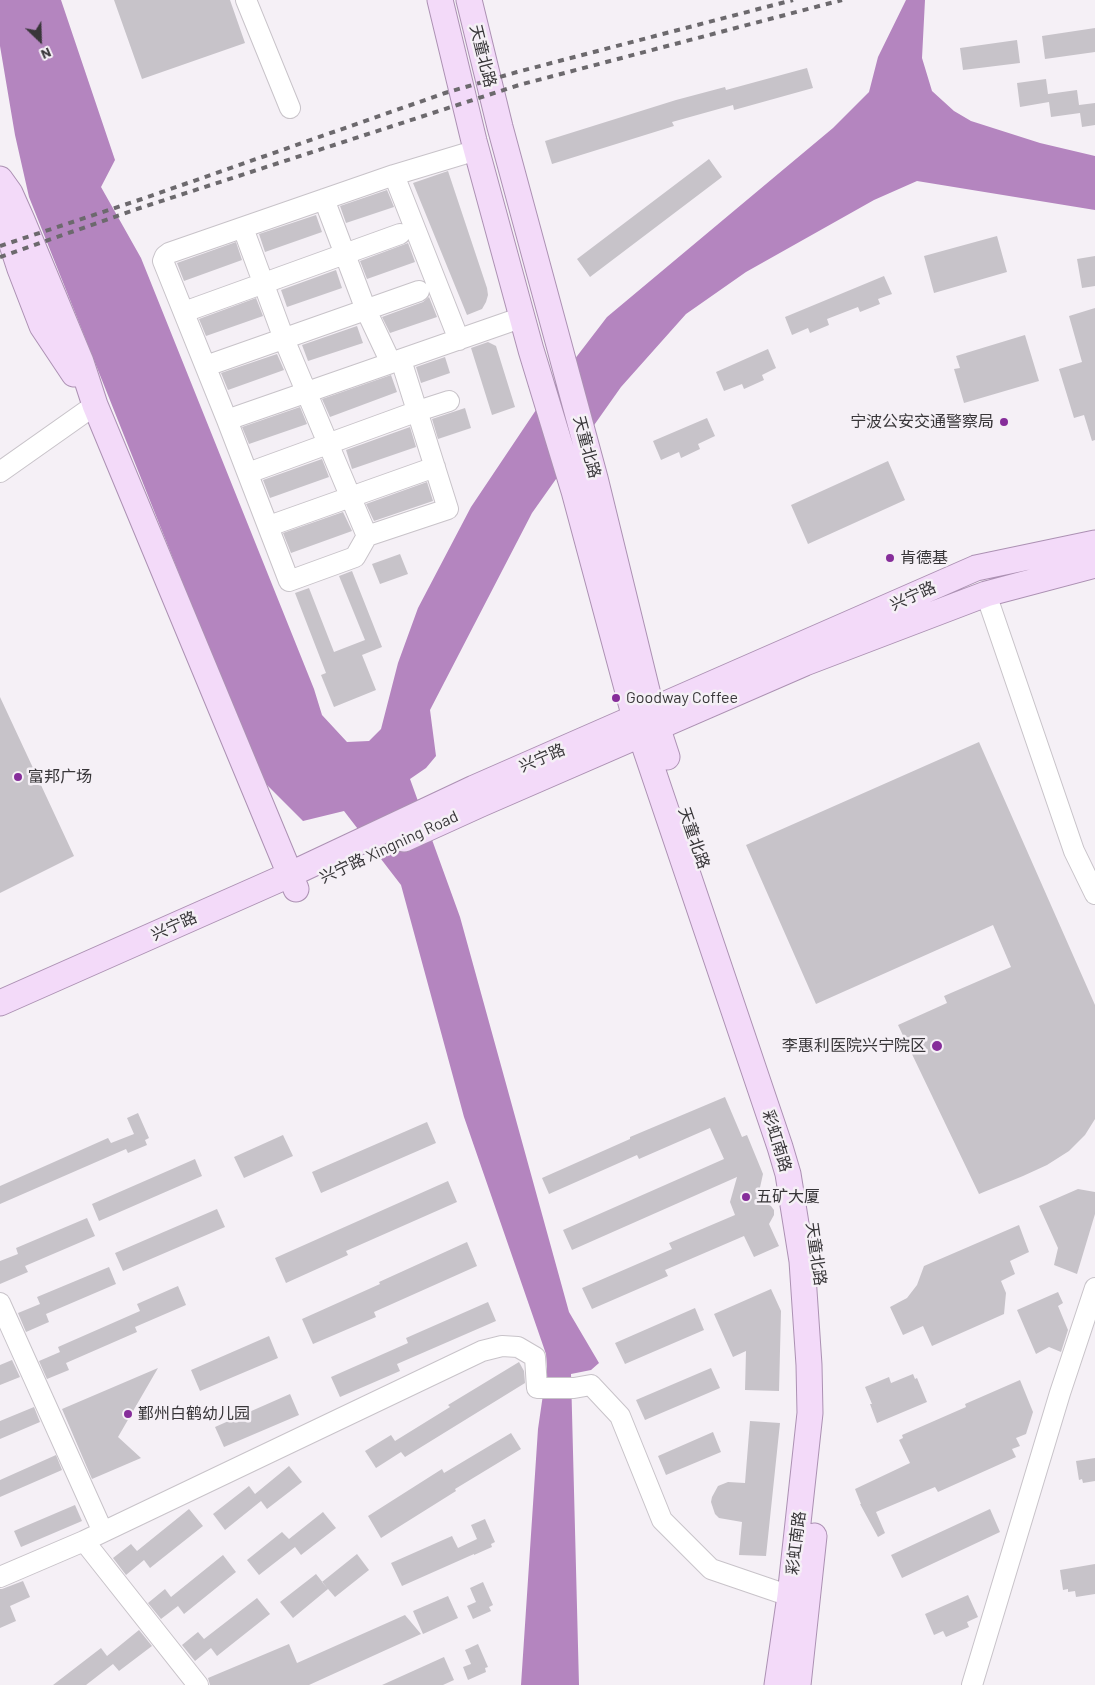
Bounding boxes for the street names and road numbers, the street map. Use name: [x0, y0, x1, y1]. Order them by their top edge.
street label: 天童北路: [466, 23, 500, 89]
street label: 天童北路: [569, 414, 605, 480]
street label: 兴宁路: [887, 577, 939, 615]
street label: 兴宁路: [516, 740, 568, 776]
street label: 天童北路: [675, 805, 713, 871]
street label: 兴宁路 Xingning Road: [317, 807, 461, 887]
street label: 兴宁路: [148, 907, 200, 945]
street label: 彩虹南路: [758, 1108, 796, 1174]
street label: 天童北路: [802, 1221, 830, 1287]
street label: 彩虹南路: [783, 1510, 809, 1576]

